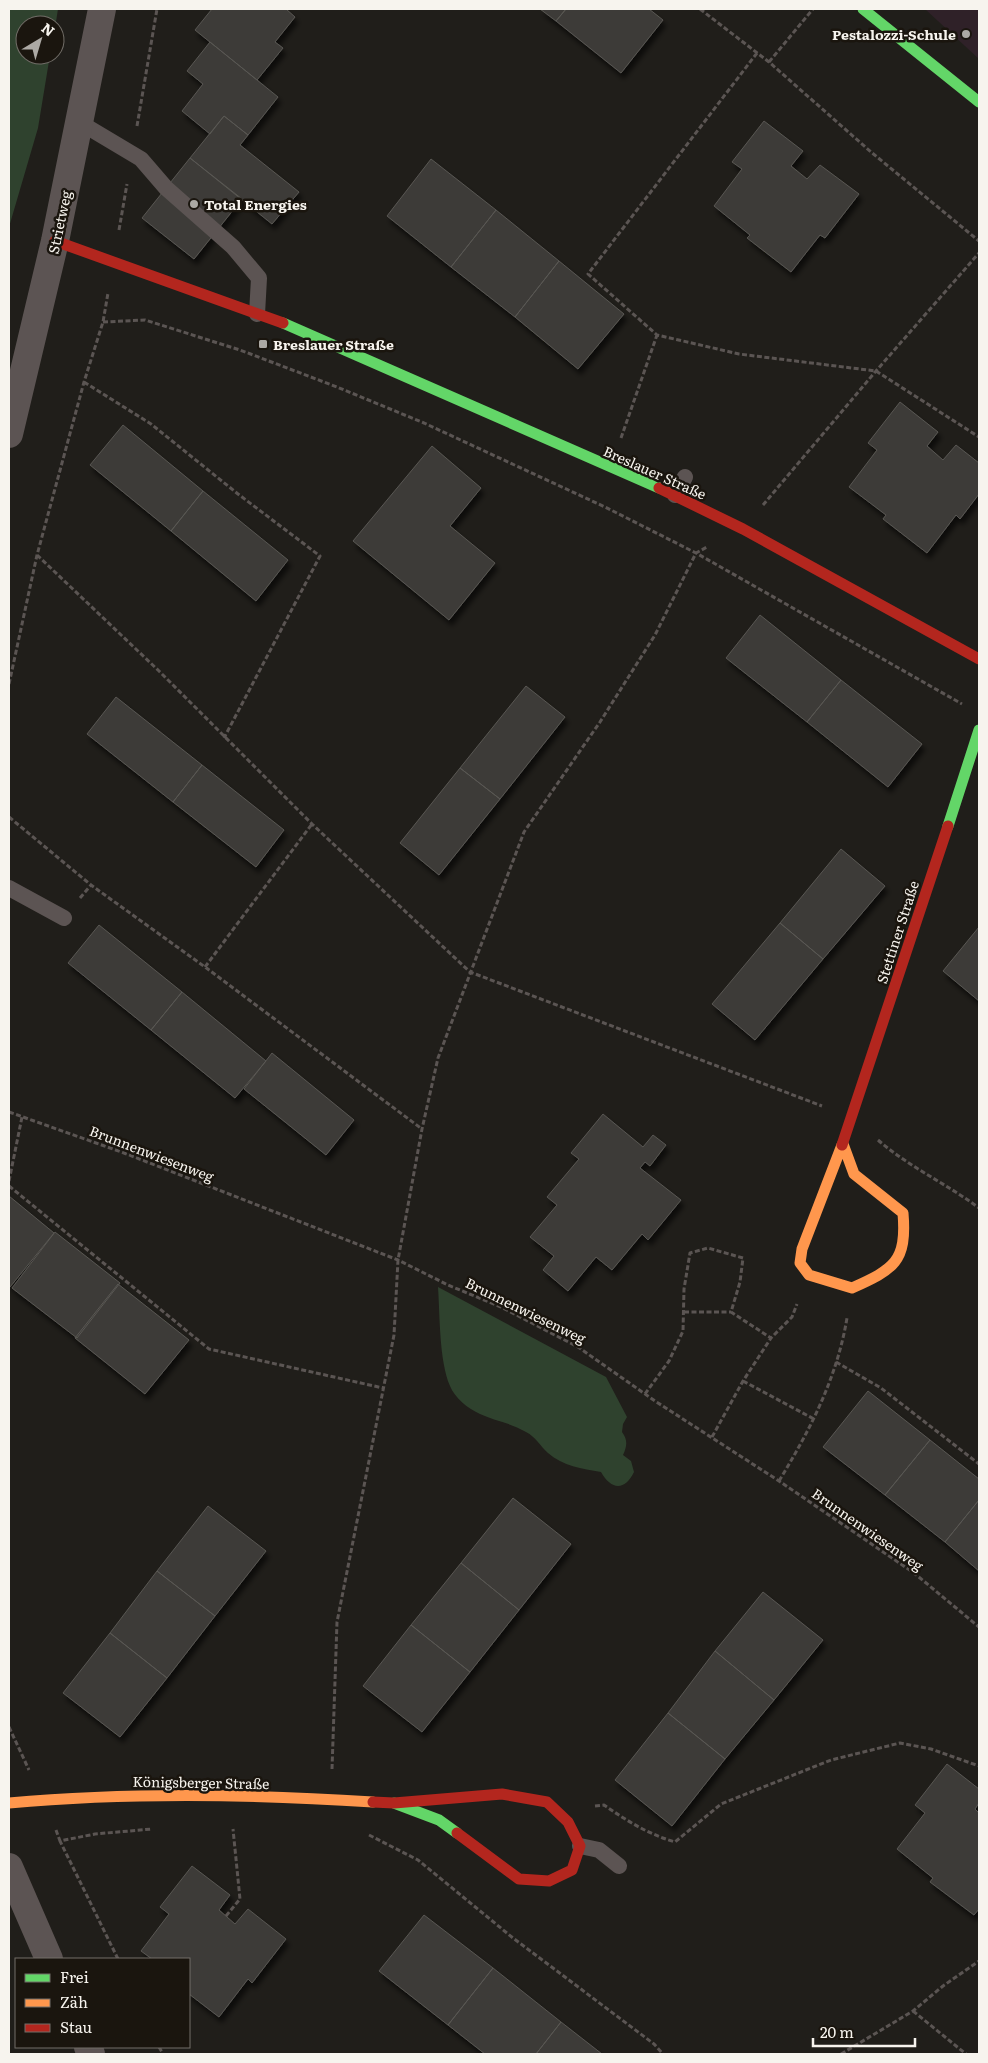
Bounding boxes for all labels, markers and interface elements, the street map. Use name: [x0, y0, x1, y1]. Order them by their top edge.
north arrow: [15, 15, 65, 65]
text: N: [38, 17, 60, 41]
place label: Pestalozzi-Schule: [832, 24, 956, 44]
marker: Pestalozzi-Schule: [960, 28, 972, 40]
street label: Strietweg: [43, 188, 75, 255]
place label: Total Energies: [204, 194, 307, 214]
marker: Total Energies: [188, 198, 200, 210]
place label: Breslauer Straße: [273, 334, 394, 354]
marker: Breslauer Straße: [257, 338, 269, 350]
street label: Breslauer Straße: [600, 440, 710, 504]
street label: Stettiner Straße: [871, 878, 923, 986]
street label: Brunnenwiesenweg: [87, 1120, 217, 1186]
street label: Brunnenwiesenweg: [462, 1272, 590, 1348]
street label: Brunnenwiesenweg: [808, 1483, 928, 1575]
street label: Königsberger Straße: [132, 1771, 270, 1793]
legend: [15, 1958, 190, 2048]
text: Frei: [60, 1965, 89, 1988]
text: Zäh: [60, 1990, 88, 2013]
text: Stau: [60, 2015, 92, 2038]
scale bar: [813, 2016, 916, 2048]
text: 20 m: [820, 2020, 854, 2043]

